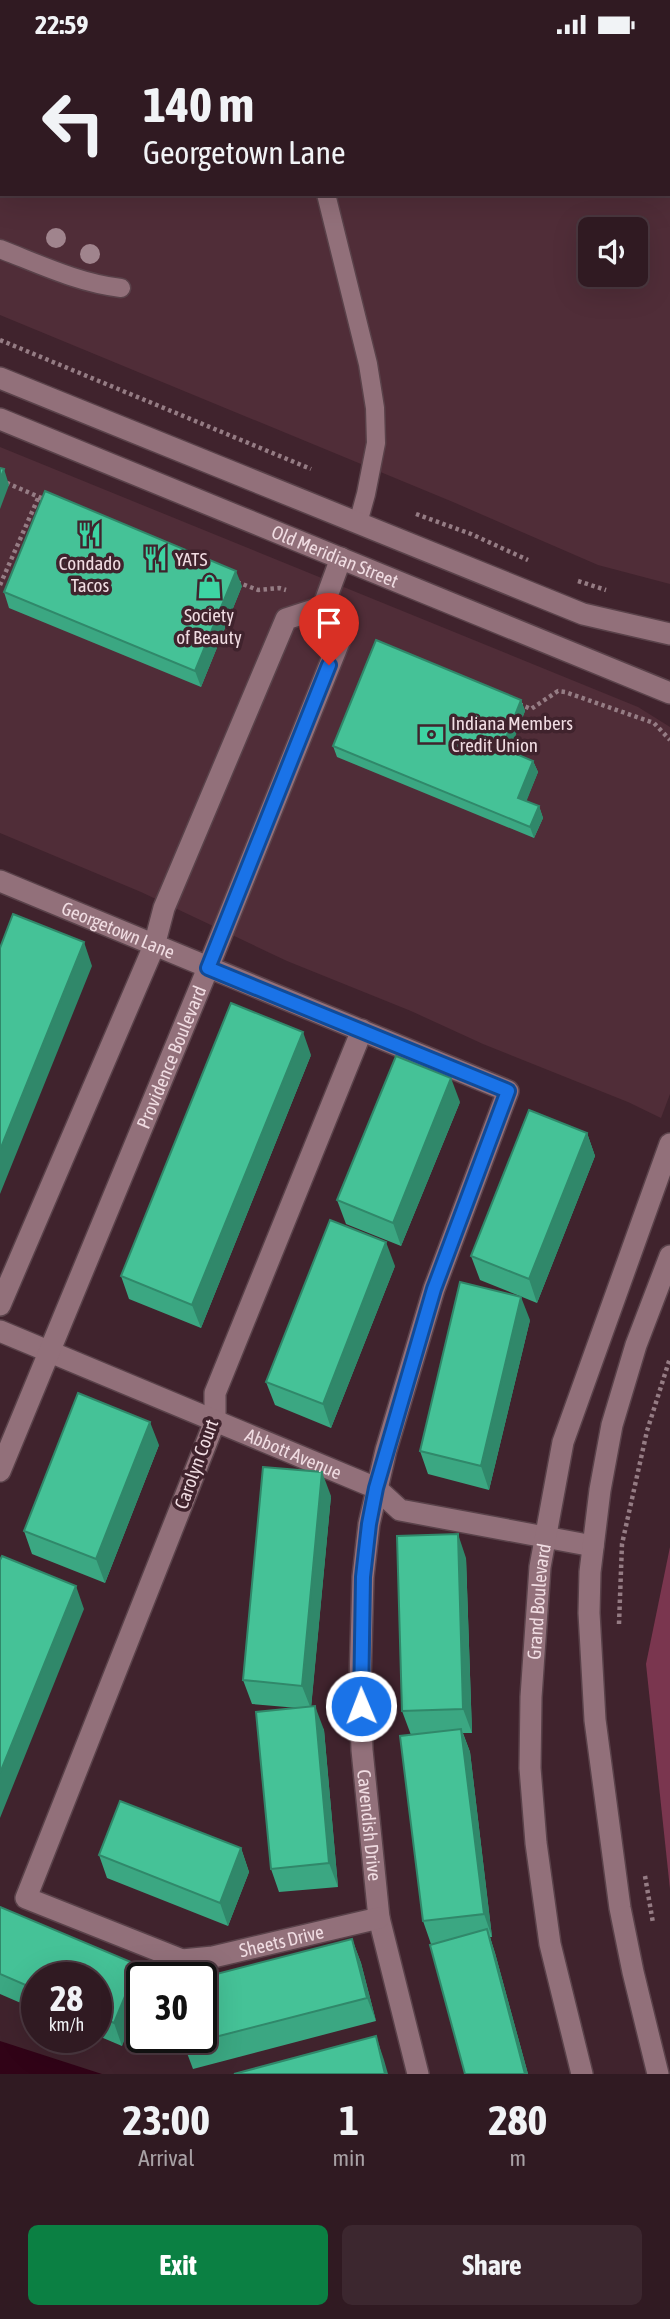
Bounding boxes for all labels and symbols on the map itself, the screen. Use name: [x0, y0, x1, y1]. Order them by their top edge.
street label: Old Meridian Street: [269, 520, 402, 592]
restaurant icon: Condado Tacos: [76, 521, 104, 549]
restaurant icon: YATS: [141, 545, 169, 573]
place label: YATS: [175, 548, 207, 570]
place label: Condado Tacos: [59, 552, 121, 596]
shop icon: Society of Beauty: [195, 573, 223, 601]
pin: [299, 593, 359, 665]
place label: Society of Beauty: [176, 604, 242, 648]
place label: Indiana Members Credit Union: [451, 712, 573, 756]
bank icon: Indiana Members Credit Union: [417, 720, 445, 748]
street label: Georgetown Lane: [58, 897, 178, 963]
street label: Providence Boulevard: [132, 982, 211, 1132]
street label: Carolyn Court: [170, 1416, 222, 1512]
street label: Abbott Avenue: [242, 1424, 345, 1483]
street label: Grand Boulevard: [523, 1542, 555, 1660]
position arrow: [324, 1669, 398, 1743]
street label: Cavendish Drive: [353, 1769, 386, 1882]
street label: Sheets Drive: [237, 1920, 326, 1961]
speed limit sign: 30: [126, 1962, 217, 2053]

